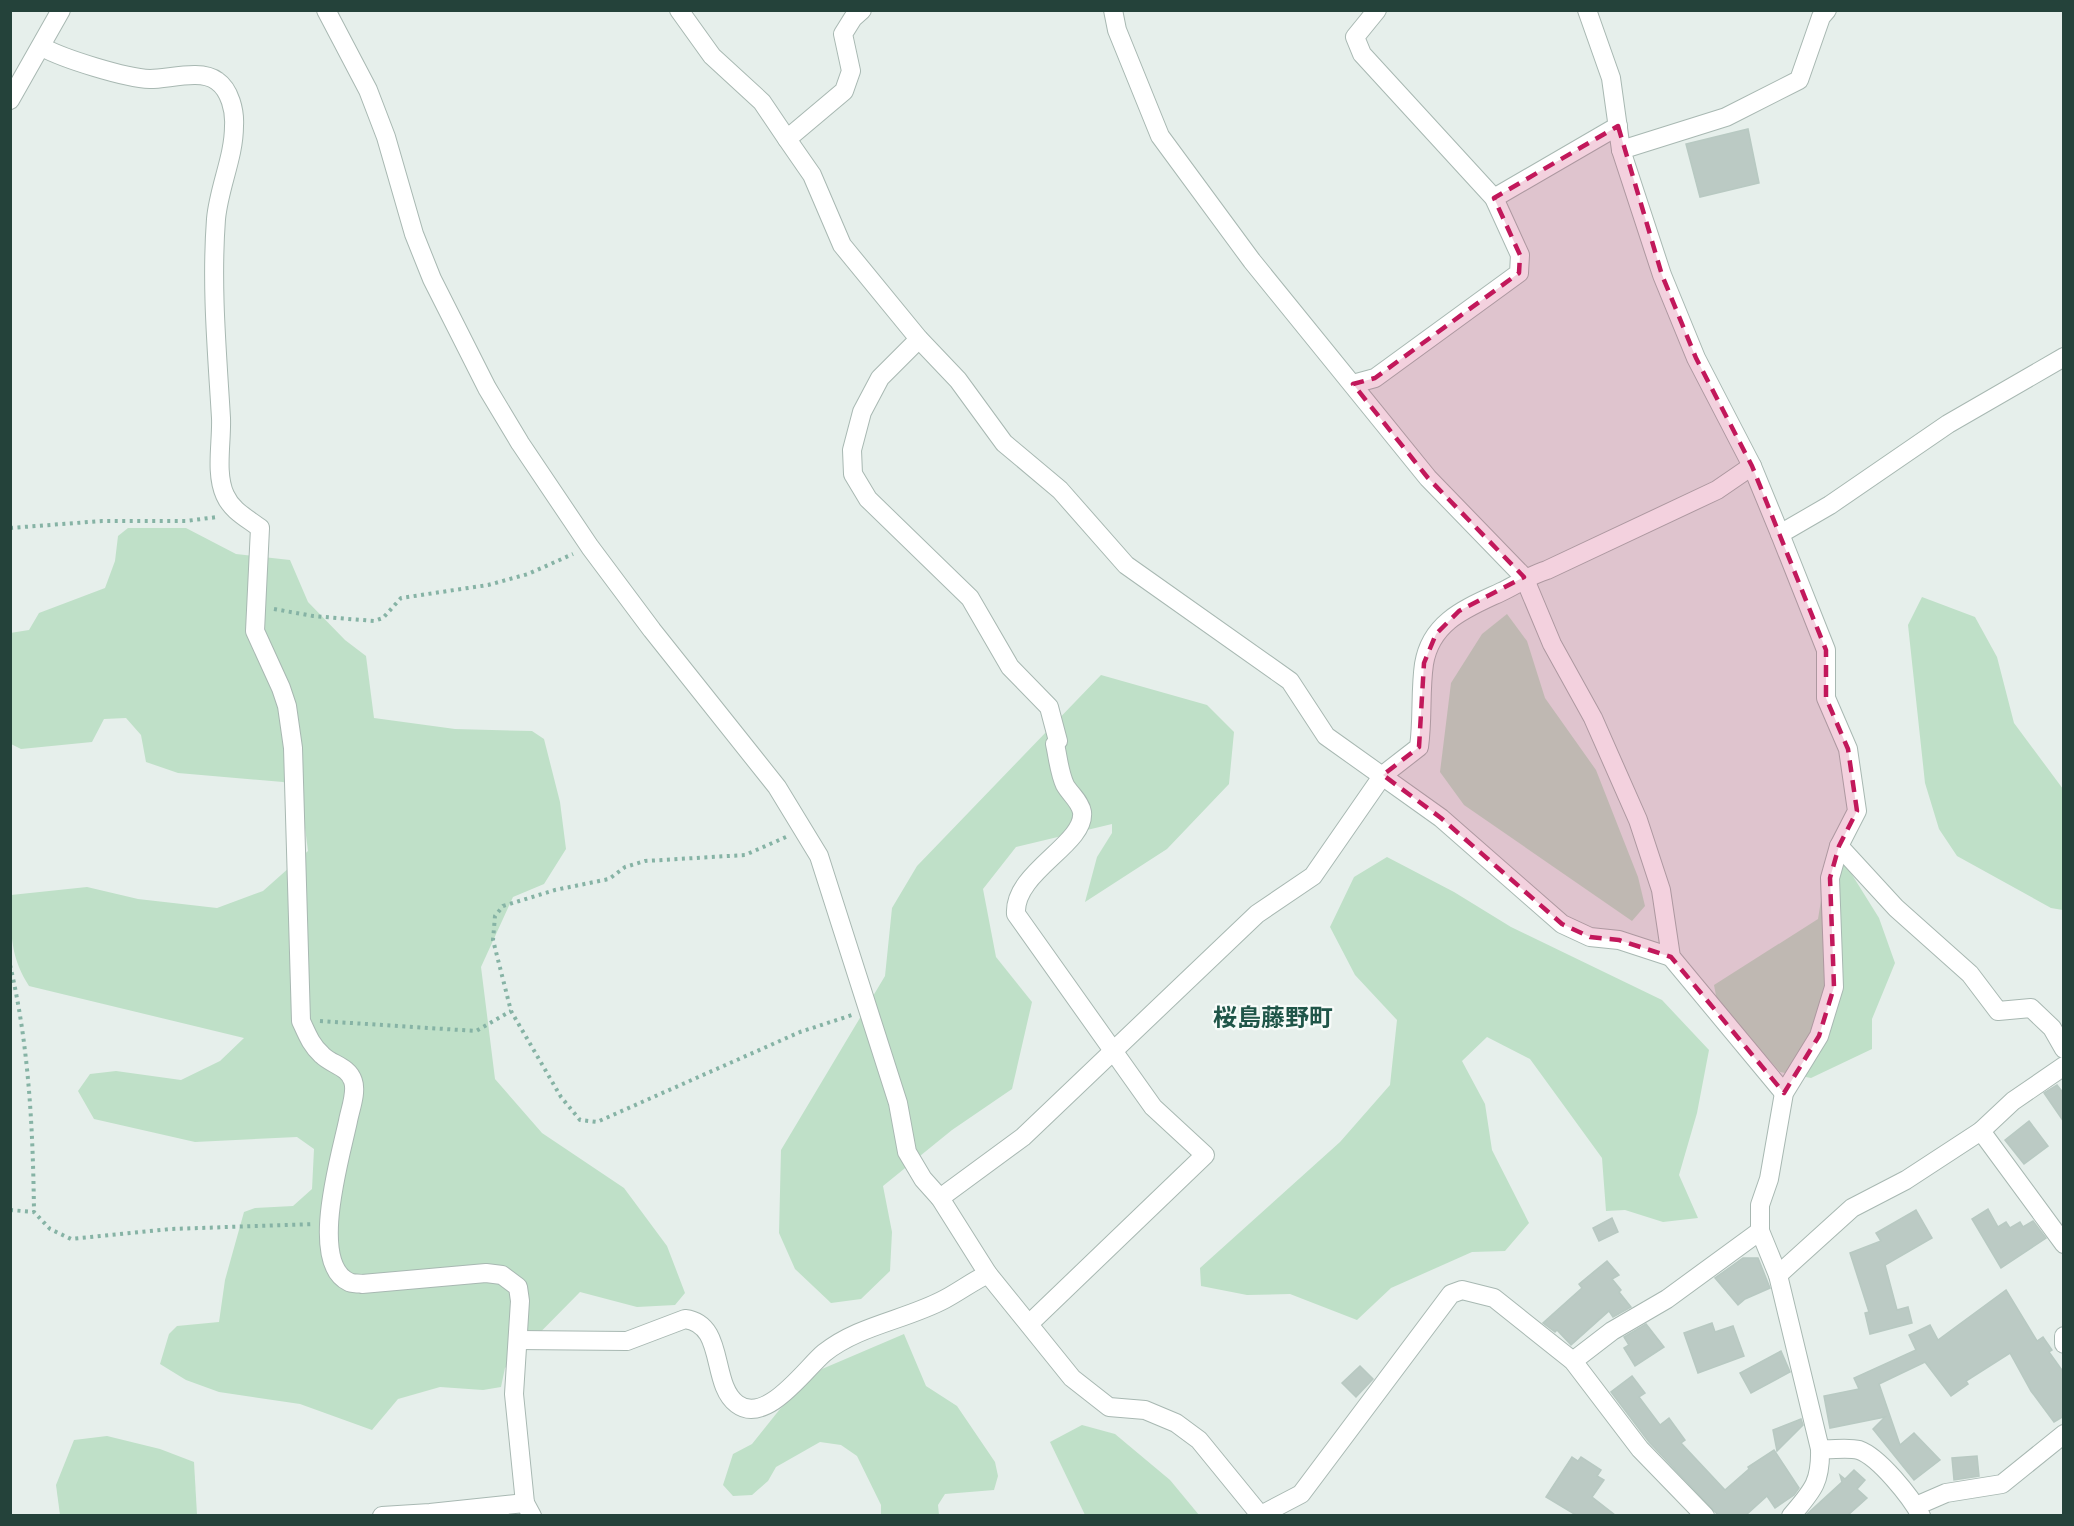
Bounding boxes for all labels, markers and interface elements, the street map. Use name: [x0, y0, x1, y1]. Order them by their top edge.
district label: 桜島藤野町: [1213, 1004, 1333, 1033]

